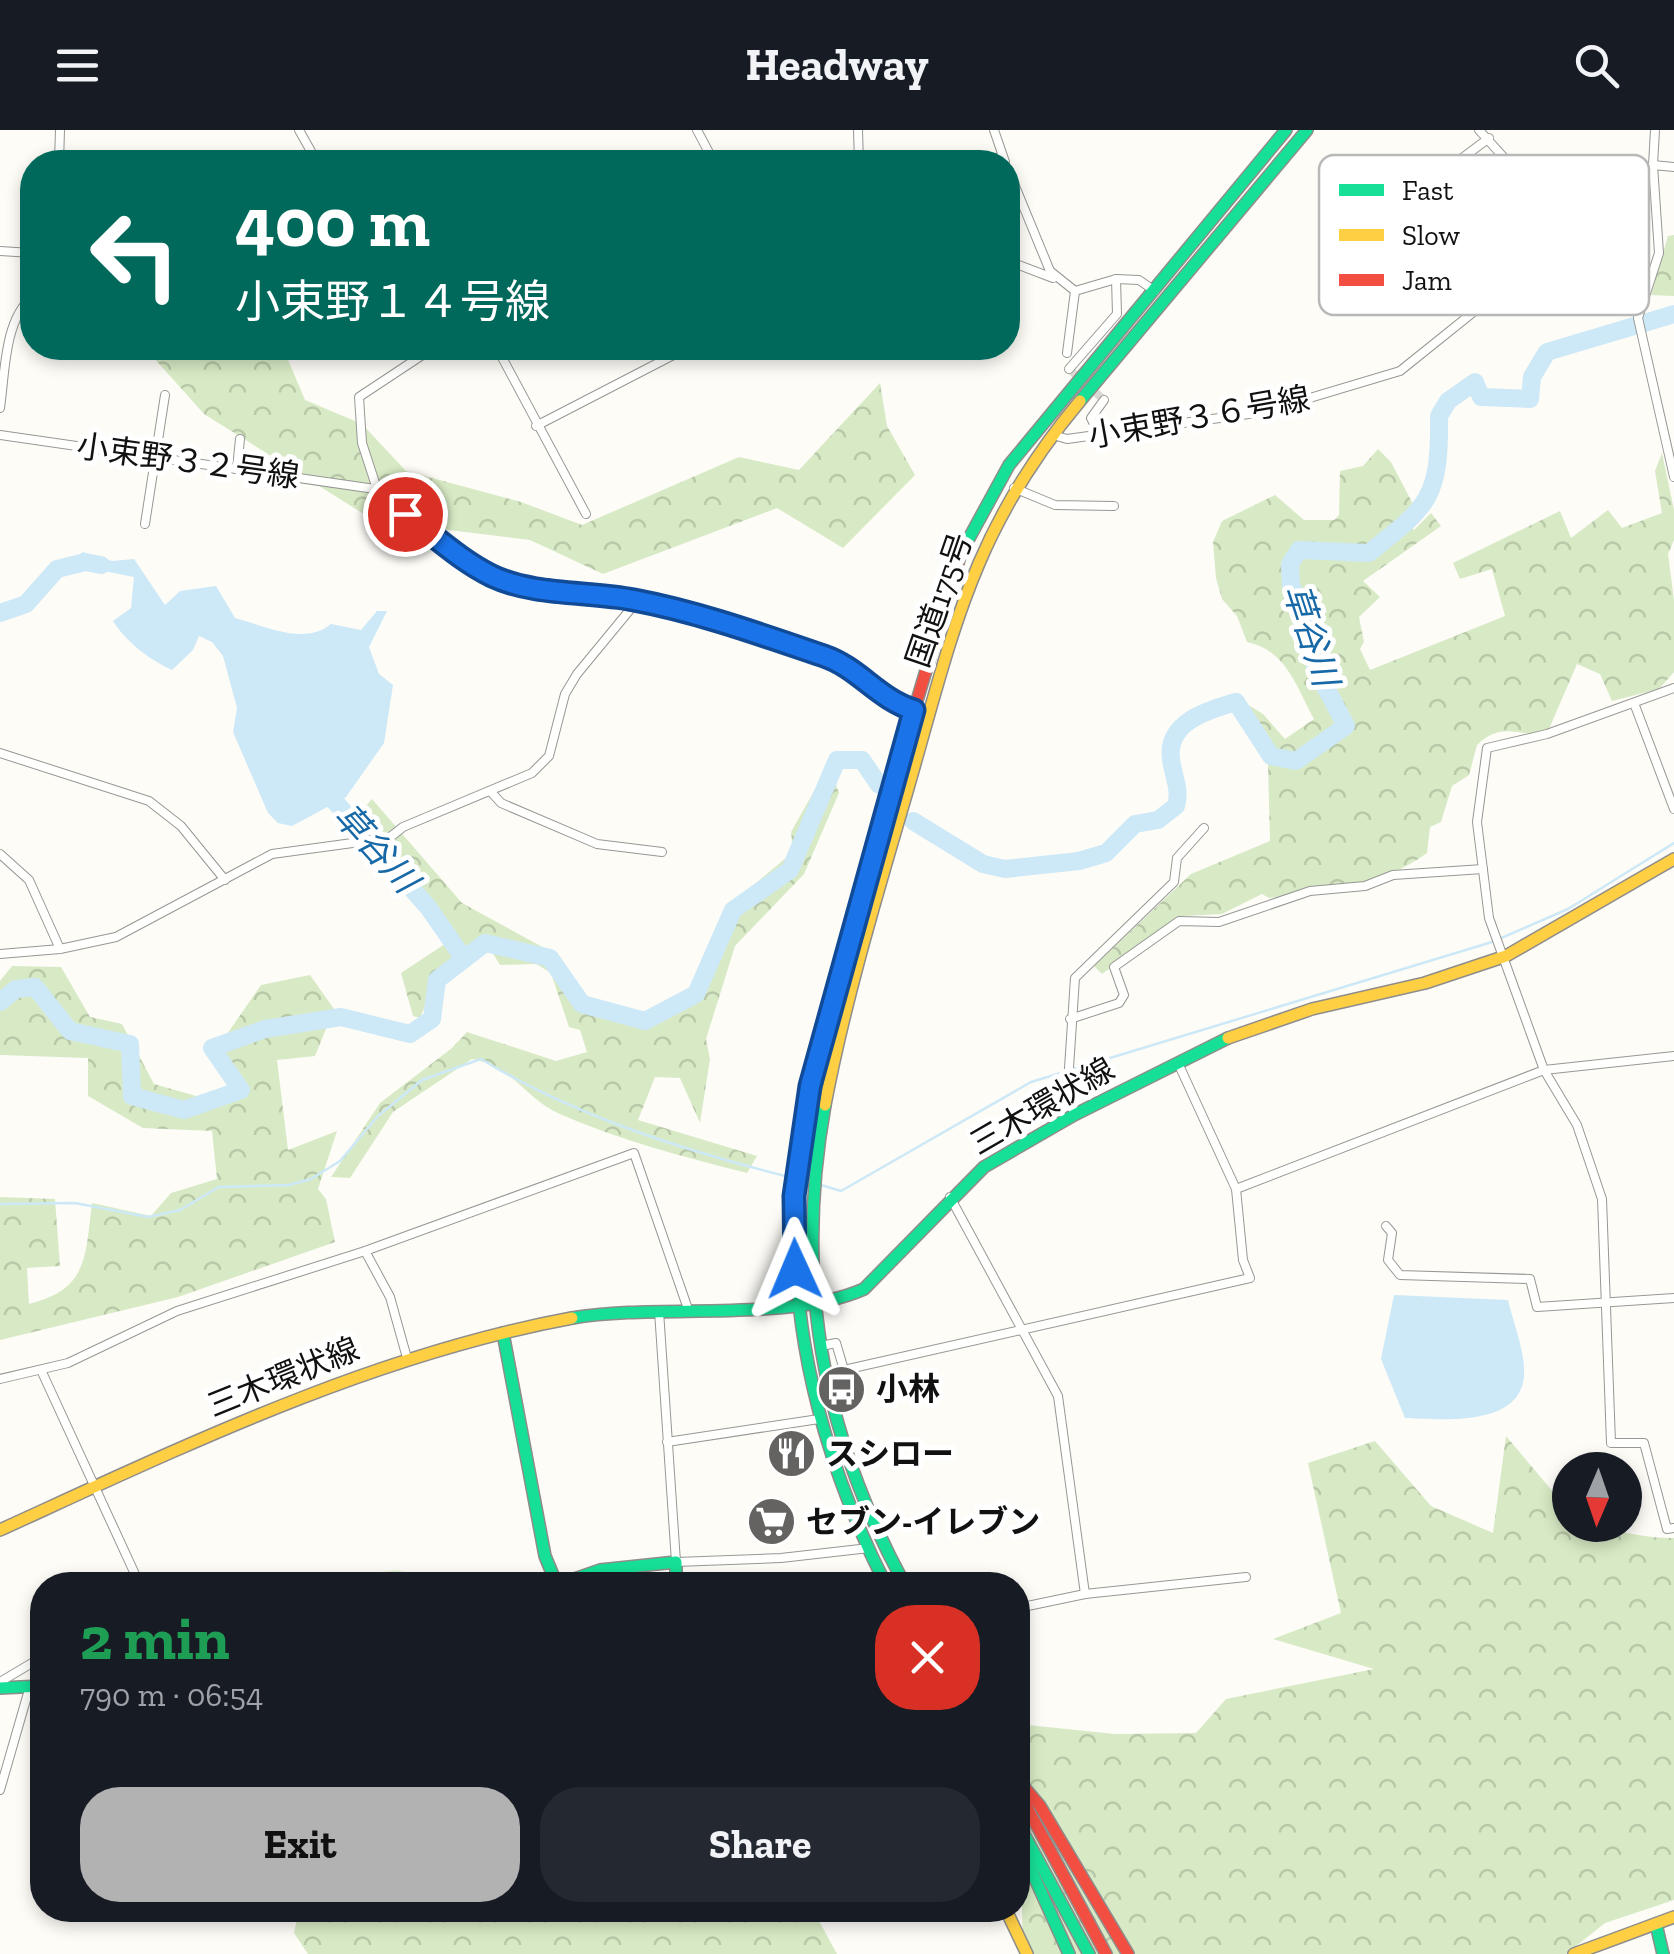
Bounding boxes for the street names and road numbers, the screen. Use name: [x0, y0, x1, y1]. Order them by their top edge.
street label: 小束野３６号線: [1085, 379, 1313, 455]
street label: 小束野３２号線: [74, 427, 302, 495]
street label: 国道175号: [898, 528, 980, 672]
street label: 三木環状線: [963, 1050, 1121, 1162]
street label: 三木環状線: [202, 1329, 364, 1425]

